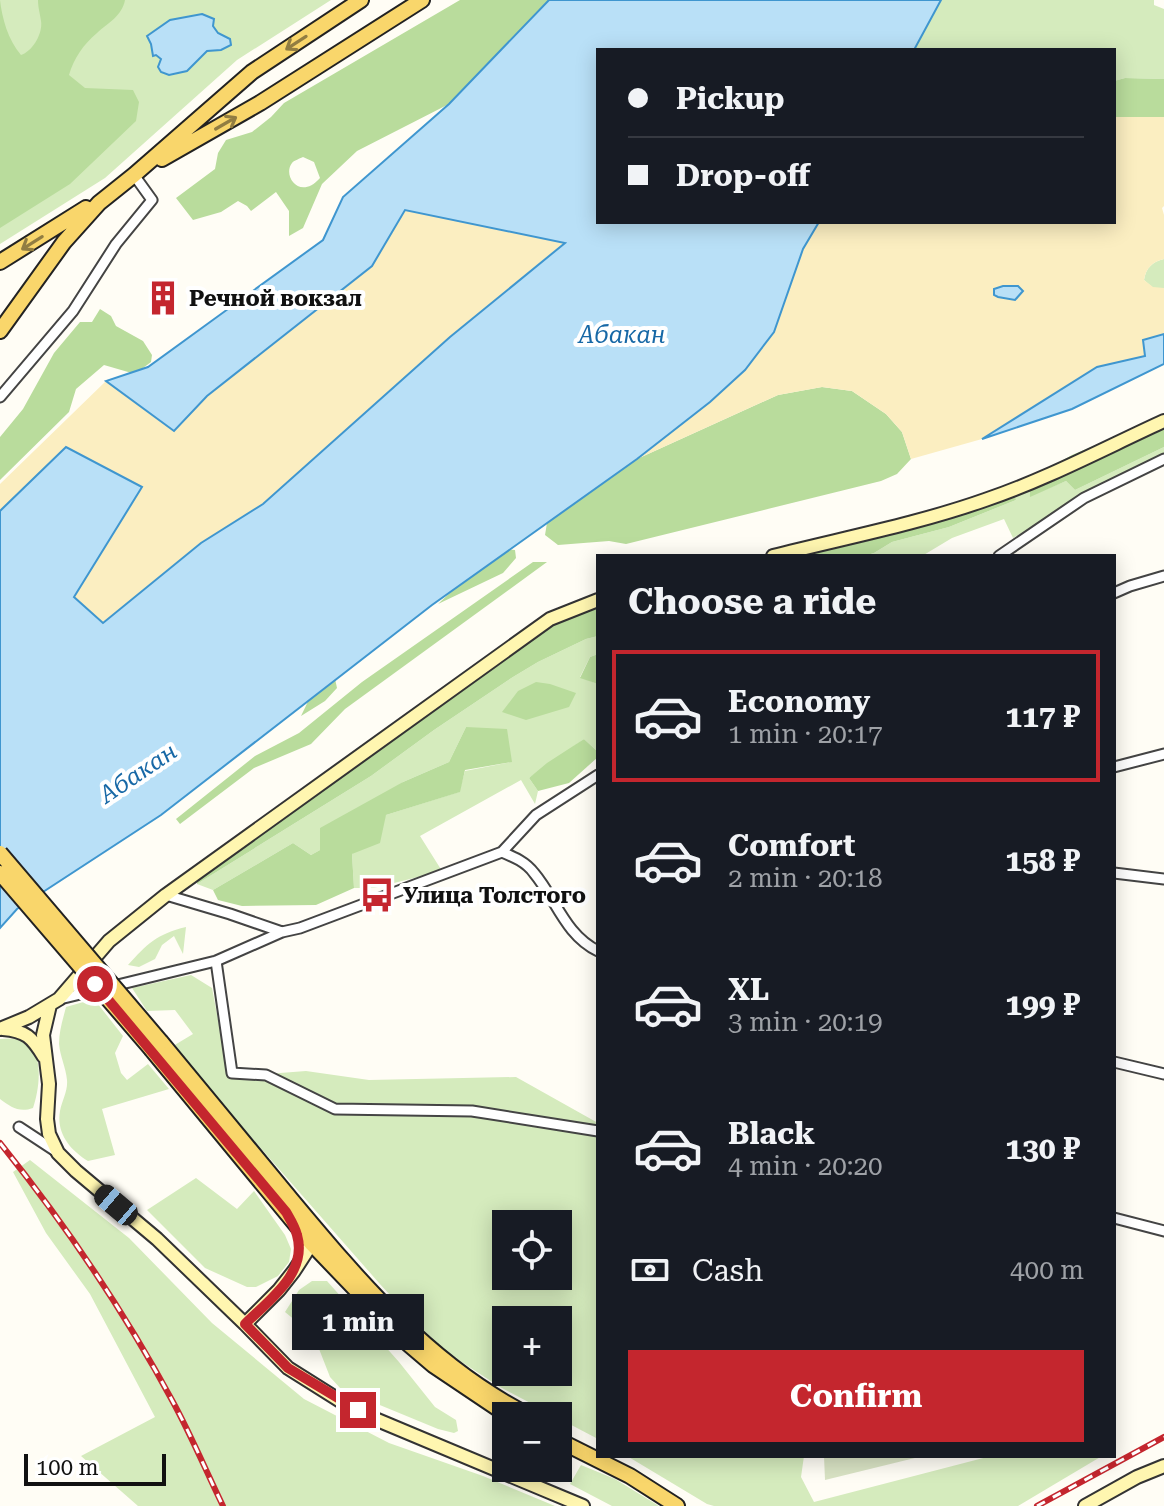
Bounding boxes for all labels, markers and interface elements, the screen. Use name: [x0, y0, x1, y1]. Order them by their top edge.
one-way arrow: [286, 35, 308, 51]
text: Pickup: [676, 81, 784, 116]
one-way arrow: [214, 115, 237, 131]
text: Drop-off: [676, 158, 810, 193]
one-way arrow: [21, 234, 43, 251]
building icon: Речной вокзал: [144, 279, 182, 317]
place label: Речной вокзал: [189, 286, 362, 311]
water label: Абакан: [576, 321, 666, 349]
text: Choose a ride: [628, 581, 876, 623]
icon: car: [632, 680, 704, 752]
text: Economy: [728, 684, 870, 719]
text: 117 ₽: [1005, 699, 1080, 734]
text: 1 min · 20:17: [728, 719, 883, 749]
water label: Абакан: [92, 737, 182, 810]
icon: car: [632, 824, 704, 896]
text: Comfort: [728, 828, 855, 863]
text: 158 ₽: [1005, 843, 1080, 878]
text: 2 min · 20:18: [728, 863, 883, 893]
bus stop icon: Улица Толстого: [358, 876, 396, 914]
place label: Улица Толстого: [403, 883, 586, 908]
route start: [77, 966, 113, 1002]
icon: car: [632, 968, 704, 1040]
text: XL: [728, 972, 769, 1007]
text: 199 ₽: [1005, 987, 1080, 1022]
text: 3 min · 20:19: [728, 1007, 883, 1037]
icon: car: [632, 1112, 704, 1184]
text: Black: [728, 1116, 815, 1151]
text: 130 ₽: [1005, 1131, 1080, 1166]
text: 4 min · 20:20: [728, 1151, 883, 1181]
car: [90, 1180, 142, 1230]
map controls: [492, 1210, 572, 1482]
button: locate: [492, 1210, 572, 1290]
icon: cash: [628, 1248, 672, 1292]
text: Cash: [692, 1253, 763, 1288]
text: 400 m: [1010, 1255, 1084, 1285]
callout: 1 min: [292, 1294, 424, 1350]
button: +: [492, 1306, 572, 1386]
text: 1 min: [322, 1307, 394, 1337]
button: Confirm: [628, 1350, 1084, 1442]
route end: [340, 1392, 376, 1428]
button: −: [492, 1402, 572, 1482]
scale bar: [24, 1450, 166, 1486]
text: 100 m: [36, 1455, 99, 1480]

